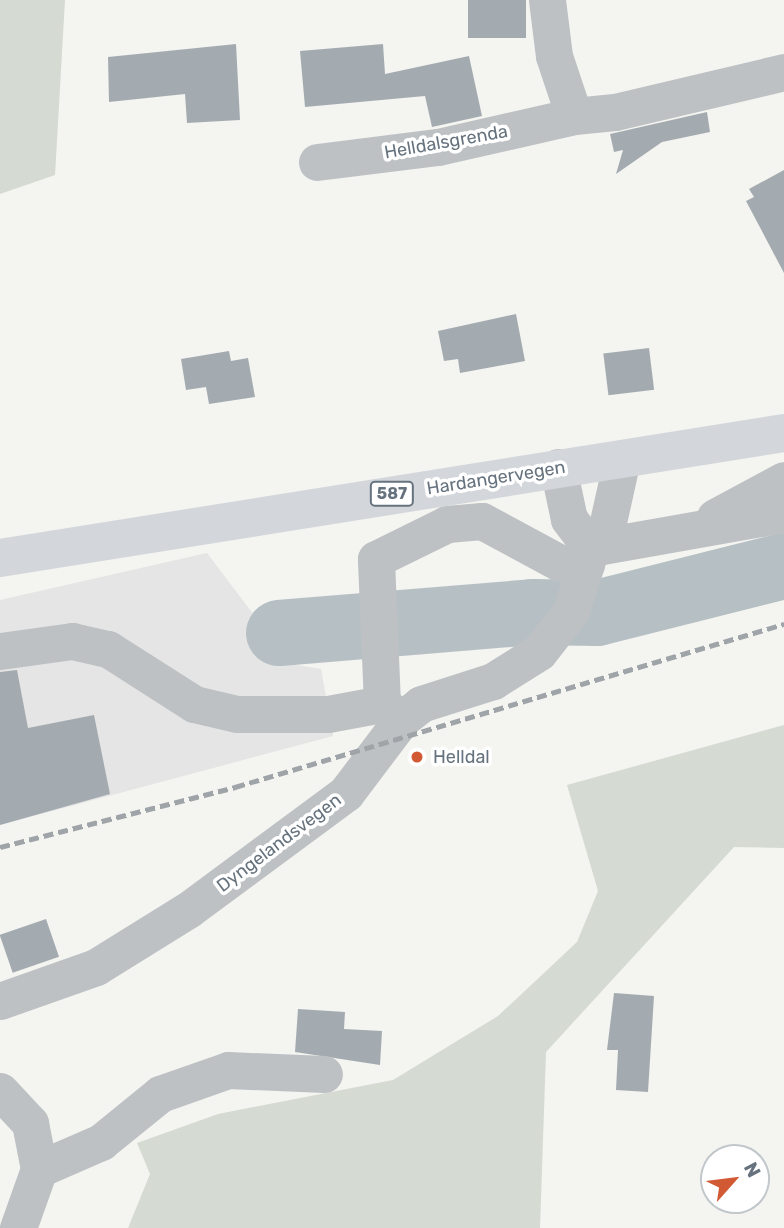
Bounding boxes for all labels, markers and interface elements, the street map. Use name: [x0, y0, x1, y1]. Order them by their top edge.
street label: Helldalsgrenda: [383, 121, 509, 163]
street label: Hardangervegen: [425, 456, 567, 500]
road number: 587: [369, 481, 415, 506]
place label: Helldal: [433, 746, 490, 768]
marker: Helldal: [407, 747, 427, 767]
street label: Dyngelandsvegen: [212, 789, 346, 897]
north arrow: [700, 1144, 770, 1214]
text: N: [739, 1158, 766, 1181]

